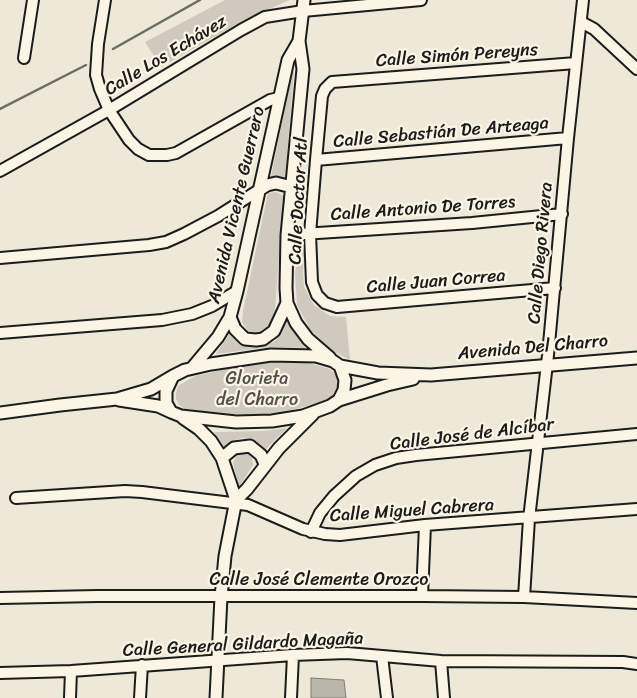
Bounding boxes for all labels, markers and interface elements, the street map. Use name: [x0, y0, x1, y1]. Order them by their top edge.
street label: Calle Los Echávez: [101, 11, 231, 101]
street label: Calle Simón Pereyns: [375, 40, 539, 72]
street label: Avenida Vicente Guerrero: [204, 104, 270, 306]
street label: Calle Sebastián De Arteaga: [332, 113, 550, 153]
street label: Calle Doctor Atl: [285, 137, 313, 265]
street label: Calle Diego Rivera: [524, 181, 558, 325]
street label: Calle Antonio De Torres: [330, 192, 516, 226]
street label: Calle Juan Correa: [366, 265, 506, 299]
street label: Avenida Del Charro: [457, 331, 609, 365]
park label: Glorieta del Charro: [216, 368, 298, 410]
street label: Calle José de Alcíbar: [389, 414, 555, 456]
street label: Calle Miguel Cabrera: [329, 494, 495, 528]
street label: Calle José Clemente Orozco: [210, 569, 428, 591]
street label: Calle General Gildardo Magaña: [122, 628, 364, 662]

